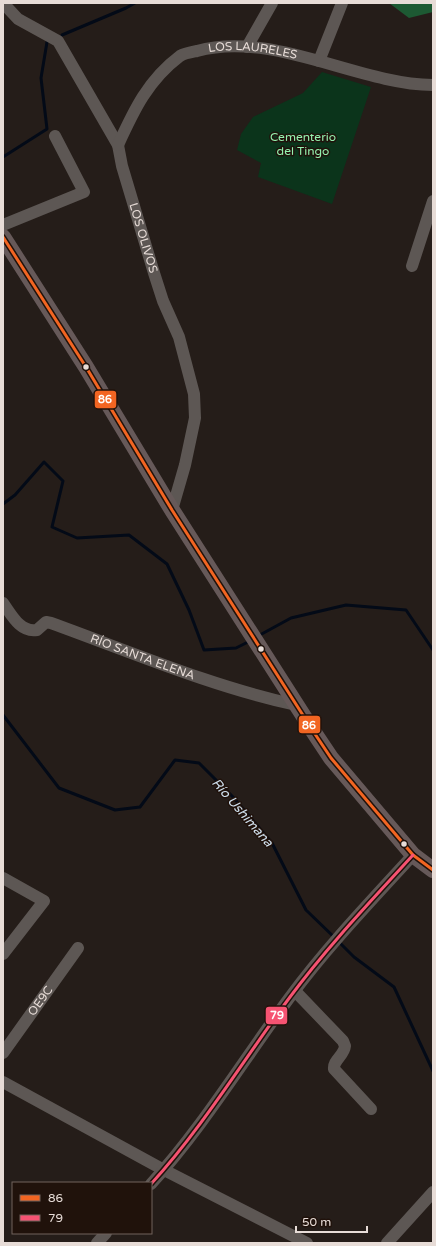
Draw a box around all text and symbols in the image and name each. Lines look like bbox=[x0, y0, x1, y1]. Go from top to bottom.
street label: LOS LAURELES bbox=[207, 39, 299, 62]
park label: Cementerio del Tingo bbox=[270, 130, 336, 158]
street label: LOS OLIVOS bbox=[126, 201, 161, 275]
unlabelled marker bbox=[81, 362, 91, 372]
line badge: 86 bbox=[94, 390, 117, 409]
text: 86 bbox=[98, 393, 112, 406]
street label: RÍO SANTA ELENA bbox=[88, 631, 197, 682]
unlabelled marker bbox=[256, 644, 266, 654]
line badge: 86 bbox=[298, 715, 321, 734]
text: 86 bbox=[302, 719, 316, 732]
water label: Río Ushimana bbox=[208, 775, 277, 851]
unlabelled marker bbox=[399, 839, 409, 849]
street label: OE9C bbox=[25, 983, 56, 1019]
line badge: 79 bbox=[265, 1006, 288, 1025]
text: 79 bbox=[270, 1009, 284, 1022]
legend bbox=[12, 1182, 152, 1234]
text: 86 bbox=[48, 1191, 63, 1205]
scale bar bbox=[296, 1208, 367, 1234]
text: 79 bbox=[48, 1211, 63, 1225]
text: 50 m bbox=[302, 1215, 331, 1229]

